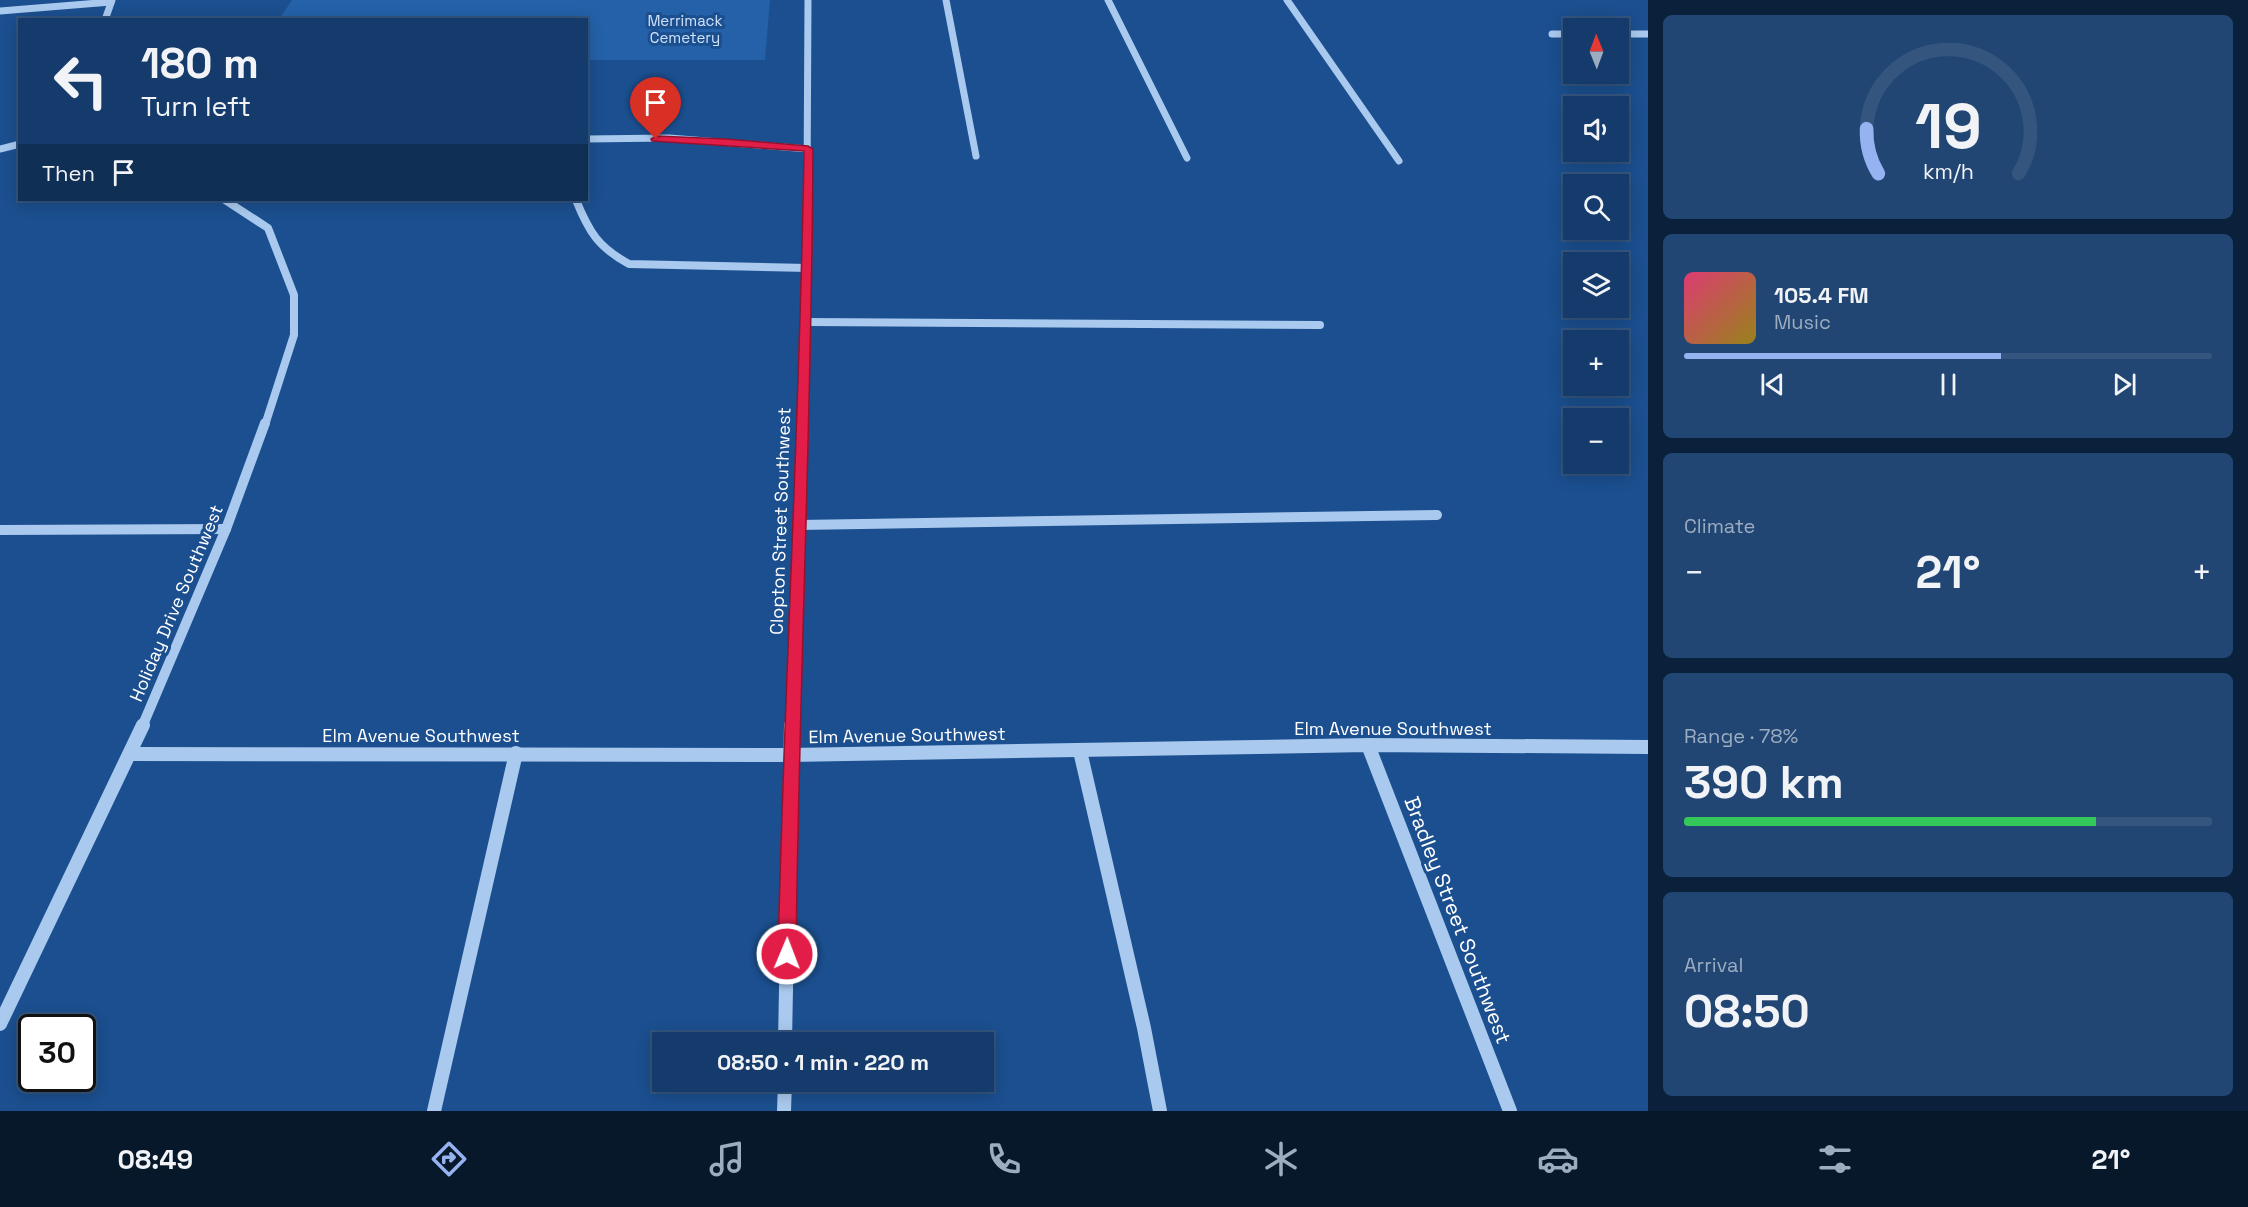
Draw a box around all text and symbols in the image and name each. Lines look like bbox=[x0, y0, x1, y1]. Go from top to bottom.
park label: Merrimack Cemetery bbox=[647, 11, 723, 47]
north arrow bbox=[1563, 18, 1629, 84]
map controls bbox=[1563, 18, 1629, 474]
text: 180 m bbox=[141, 37, 259, 90]
icon: left bbox=[42, 42, 120, 120]
pin bbox=[630, 77, 681, 139]
icon: arrive bbox=[639, 86, 672, 119]
text: 19 bbox=[1915, 87, 1981, 166]
text: Turn left bbox=[141, 89, 251, 124]
button: sound bbox=[1563, 96, 1629, 162]
icon: arrive bbox=[107, 156, 140, 189]
text: km/h bbox=[1922, 158, 1974, 185]
text: Then bbox=[42, 159, 95, 187]
button: search bbox=[1563, 174, 1629, 240]
button: layers bbox=[1563, 252, 1629, 318]
text: 105.4 FM bbox=[1774, 281, 1869, 309]
text: Music bbox=[1774, 309, 1831, 335]
button: + bbox=[1563, 330, 1629, 396]
icon: previous bbox=[1756, 368, 1789, 401]
icon: pause bbox=[1932, 368, 1965, 401]
icon: next bbox=[2108, 368, 2141, 401]
street label: Clopton Street Southwest bbox=[765, 407, 795, 635]
button: − bbox=[1563, 408, 1629, 474]
street label: Holiday Drive Southwest bbox=[124, 501, 228, 705]
text: Climate bbox=[1684, 513, 1755, 539]
text: 21° bbox=[1916, 544, 1980, 601]
text: − bbox=[1684, 552, 1704, 594]
text: + bbox=[2192, 552, 2212, 594]
street label: Elm Avenue Southwest bbox=[1294, 717, 1492, 740]
street label: Elm Avenue Southwest bbox=[808, 722, 1006, 748]
text: Range · 78% bbox=[1684, 723, 1798, 749]
street label: Elm Avenue Southwest bbox=[322, 724, 520, 747]
text: 390 km bbox=[1684, 754, 1844, 811]
street label: Bradley Street Southwest bbox=[1398, 792, 1518, 1048]
position arrow bbox=[755, 922, 819, 986]
text: Arrival bbox=[1684, 952, 1743, 978]
text: 08:50 bbox=[1684, 983, 1810, 1040]
speed limit sign: 30 bbox=[18, 1014, 96, 1092]
text: 08:50 · 1 min · 220 m bbox=[717, 1048, 929, 1076]
icon: directions bbox=[428, 1138, 470, 1180]
icon: music bbox=[706, 1138, 748, 1180]
icon: phone bbox=[983, 1138, 1025, 1180]
icon: climate bbox=[1260, 1138, 1302, 1180]
icon: car bbox=[1537, 1138, 1579, 1180]
icon: filters bbox=[1814, 1138, 1856, 1180]
text: 08:49 bbox=[118, 1142, 193, 1177]
text: 21° bbox=[2092, 1142, 2130, 1177]

